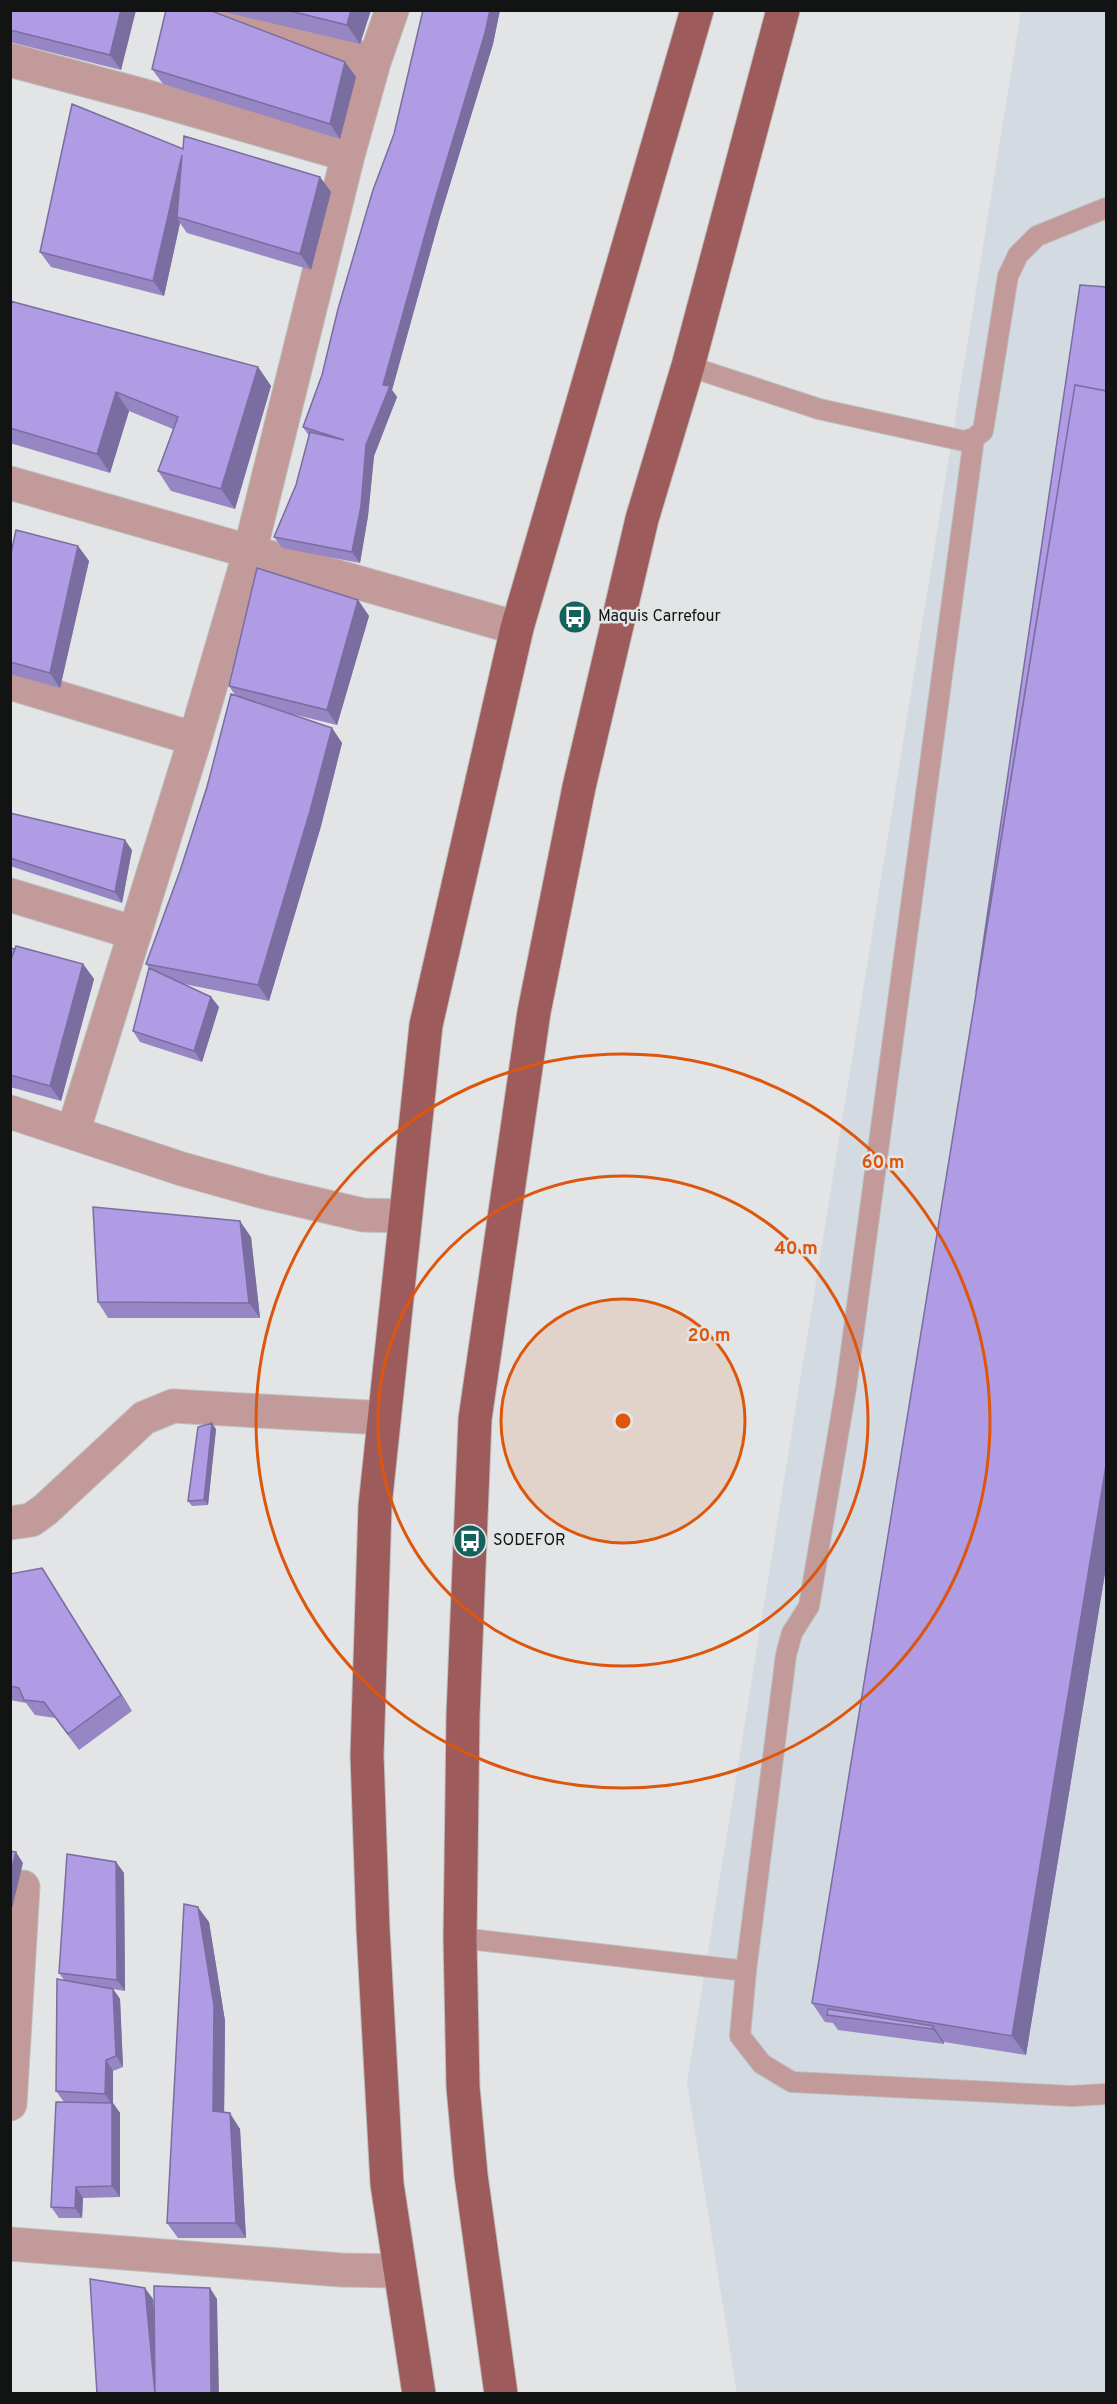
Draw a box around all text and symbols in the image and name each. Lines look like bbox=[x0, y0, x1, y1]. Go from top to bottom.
bus stop icon: Maquis Carrefour bbox=[557, 599, 593, 635]
place label: Maquis Carrefour bbox=[598, 607, 721, 627]
text: 60 m bbox=[861, 1152, 905, 1175]
text: 40 m bbox=[774, 1238, 818, 1261]
text: 20 m bbox=[687, 1325, 731, 1348]
centre of rings bbox=[613, 1411, 633, 1431]
bus stop icon: SODEFOR bbox=[452, 1523, 488, 1559]
place label: SODEFOR bbox=[493, 1531, 566, 1551]

